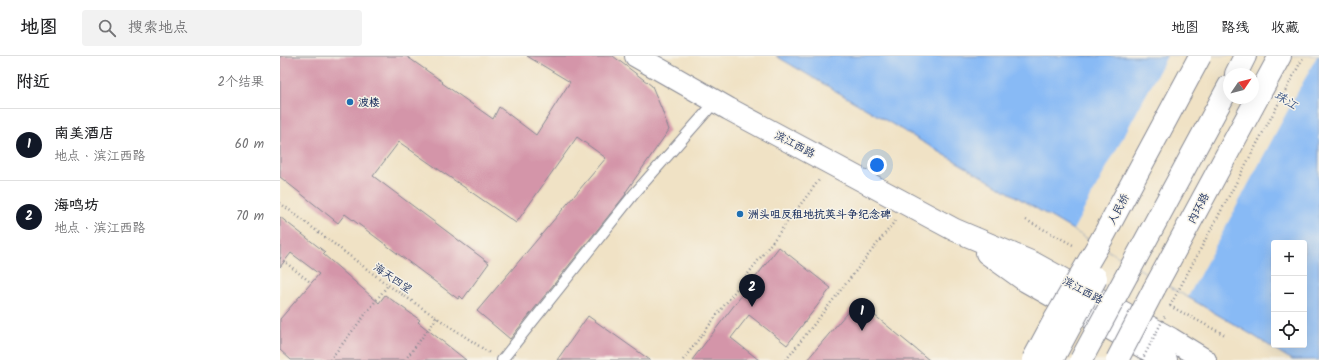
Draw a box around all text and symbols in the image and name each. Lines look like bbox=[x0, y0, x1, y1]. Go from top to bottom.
search box bbox=[82, 10, 362, 46]
text: 地图 bbox=[20, 13, 58, 43]
text: 搜索地点 bbox=[128, 16, 188, 40]
icon: search bbox=[96, 17, 118, 39]
text: 地图 bbox=[1171, 17, 1199, 39]
text: 路线 bbox=[1221, 17, 1249, 39]
text: 收藏 bbox=[1271, 17, 1299, 39]
north arrow bbox=[1223, 68, 1259, 104]
text: 附近 bbox=[16, 69, 50, 96]
text: 2个结果 bbox=[217, 72, 264, 93]
water label: 珠江 bbox=[1271, 86, 1302, 115]
place label: 波楼 bbox=[358, 94, 380, 112]
marker: 波楼 bbox=[345, 97, 355, 107]
text: 南美酒店 bbox=[54, 122, 114, 146]
street label: 滨江西路 bbox=[771, 127, 818, 163]
text: 1 bbox=[27, 134, 31, 155]
text: 60 m bbox=[235, 134, 264, 155]
text: 地点 · 滨江西路 bbox=[54, 146, 146, 167]
your location bbox=[867, 155, 887, 175]
street label: 内环路 bbox=[1183, 190, 1215, 227]
street label: 人民桥 bbox=[1103, 191, 1135, 228]
text: 海鸣坊 bbox=[54, 194, 99, 218]
text: 2 bbox=[25, 206, 33, 227]
text: 70 m bbox=[236, 206, 264, 227]
place label: 洲头咀反租地抗英斗争纪念碑 bbox=[748, 206, 891, 224]
marker: 洲头咀反租地抗英斗争纪念碑 bbox=[735, 209, 745, 219]
text: 地点 · 滨江西路 bbox=[54, 218, 146, 239]
map controls bbox=[1271, 240, 1307, 348]
button: + bbox=[1271, 240, 1307, 276]
street label: 海天四望 bbox=[369, 259, 416, 299]
street label: 滨江西路 bbox=[1059, 272, 1106, 309]
pin: 2 bbox=[739, 274, 765, 307]
button: − bbox=[1271, 276, 1307, 312]
pin: 1 bbox=[849, 298, 875, 331]
button: locate bbox=[1271, 312, 1307, 348]

